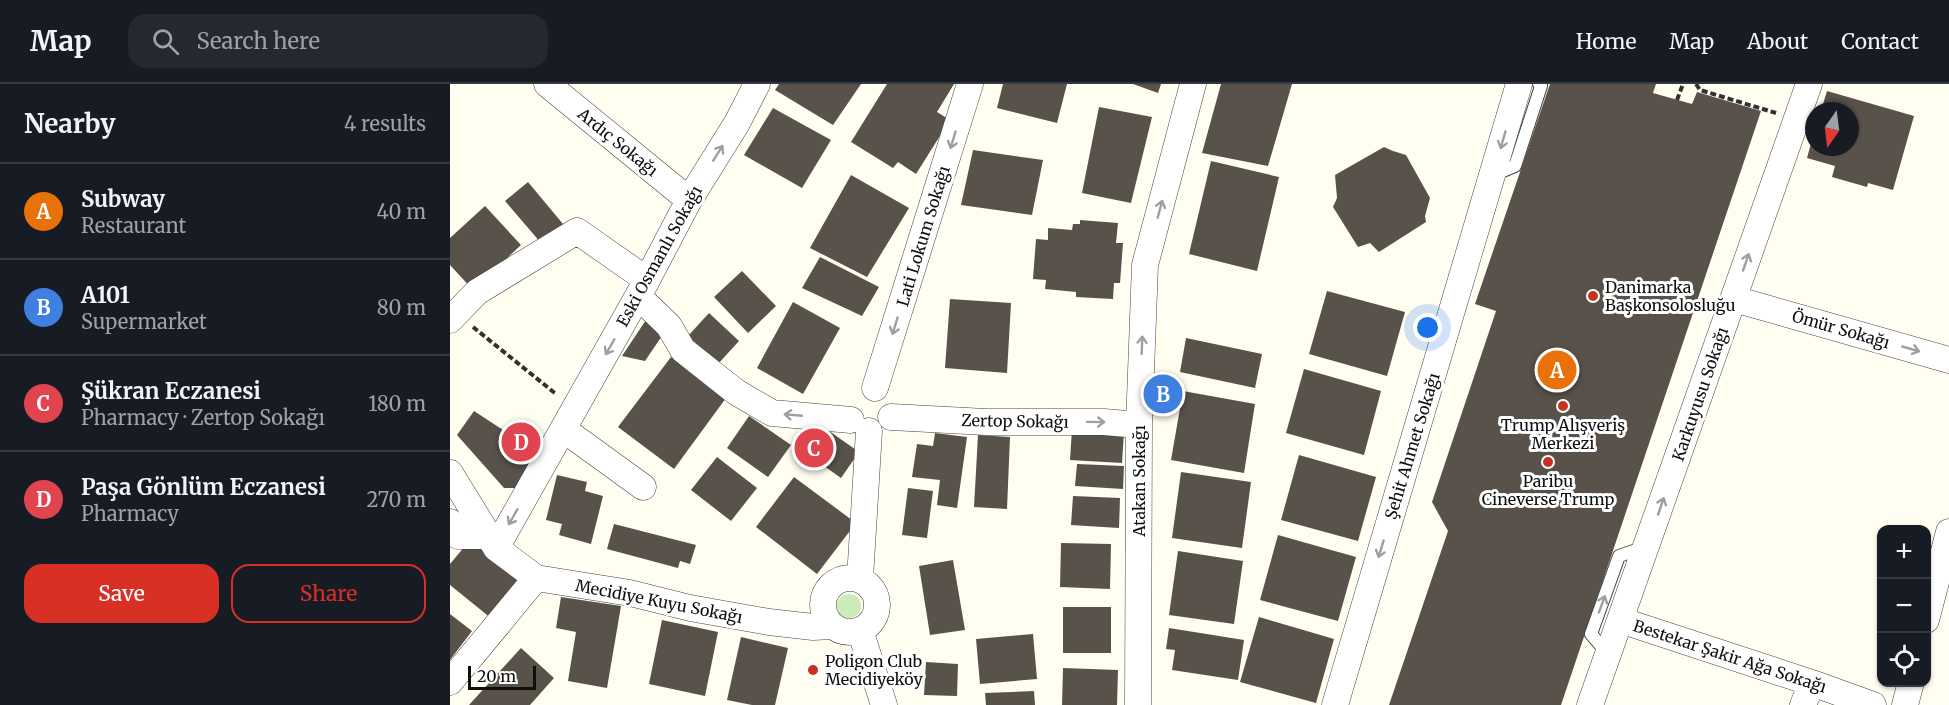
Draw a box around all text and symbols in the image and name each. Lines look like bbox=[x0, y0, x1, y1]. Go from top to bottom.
search box bbox=[128, 14, 548, 68]
text: Map bbox=[30, 23, 92, 59]
icon: search bbox=[149, 25, 182, 58]
text: Search here bbox=[197, 27, 320, 55]
text: Home bbox=[1576, 28, 1636, 55]
text: Map bbox=[1669, 28, 1714, 55]
text: About bbox=[1747, 28, 1808, 55]
text: Contact bbox=[1841, 28, 1919, 55]
north arrow bbox=[1805, 102, 1859, 156]
street label: Ardıç Sokağı bbox=[573, 103, 662, 180]
text: Nearby bbox=[24, 107, 116, 140]
text: 4 results bbox=[344, 111, 426, 136]
one-way arrow bbox=[946, 130, 957, 149]
one-way arrow bbox=[1497, 130, 1508, 149]
one-way arrow bbox=[711, 145, 724, 162]
street label: Lati Lokum Sokağı bbox=[892, 163, 954, 309]
street label: Eski Osmanlı Sokağı bbox=[612, 182, 706, 330]
text: Subway bbox=[81, 185, 165, 213]
text: A bbox=[36, 199, 51, 224]
text: 40 m bbox=[376, 199, 426, 224]
one-way arrow bbox=[1155, 200, 1167, 219]
text: Restaurant bbox=[81, 213, 186, 238]
one-way arrow bbox=[1742, 253, 1753, 272]
place label: Danimarka Başkonsolosluğu bbox=[1605, 277, 1736, 315]
text: A101 bbox=[81, 281, 130, 309]
marker: Danimarka Başkonsolosluğu bbox=[1586, 289, 1600, 303]
text: B bbox=[37, 295, 50, 320]
text: 80 m bbox=[377, 295, 426, 320]
street label: Ömür Sokağı bbox=[1790, 306, 1892, 352]
text: Supermarket bbox=[81, 309, 207, 334]
your location bbox=[1413, 313, 1442, 342]
one-way arrow bbox=[888, 316, 899, 335]
street label: Karkuyusu Sokağı bbox=[1668, 324, 1732, 464]
one-way arrow bbox=[1136, 336, 1148, 356]
one-way arrow bbox=[603, 338, 615, 355]
one-way arrow bbox=[1901, 344, 1920, 355]
pin: A bbox=[1538, 348, 1576, 392]
street label: Şehit Ahmet Sokağı bbox=[1380, 370, 1444, 522]
pin: B bbox=[1144, 372, 1182, 416]
text: Şükran Eczanesi bbox=[81, 377, 261, 405]
text: C bbox=[37, 391, 50, 416]
text: 180 m bbox=[368, 391, 426, 416]
marker: Trump Alışveriş Merkezi bbox=[1556, 399, 1570, 413]
text: Pharmacy · Zertop Sokağı bbox=[81, 405, 325, 430]
one-way arrow bbox=[783, 409, 803, 420]
street label: Zertop Sokağı bbox=[961, 410, 1069, 432]
place label: Trump Alışveriş Merkezi bbox=[1501, 415, 1625, 453]
one-way arrow bbox=[1086, 416, 1106, 428]
pin: D bbox=[502, 420, 540, 464]
street label: Atakan Sokağı bbox=[1129, 425, 1149, 538]
pin: C bbox=[794, 426, 834, 470]
marker: Paribu Cineverse Trump bbox=[1541, 455, 1555, 469]
place label: Paribu Cineverse Trump bbox=[1482, 471, 1614, 509]
text: Paşa Gönlüm Eczanesi bbox=[81, 473, 326, 501]
text: D bbox=[36, 487, 51, 512]
text: 270 m bbox=[366, 487, 426, 512]
one-way arrow bbox=[1656, 497, 1667, 516]
text: Pharmacy bbox=[81, 501, 179, 526]
one-way arrow bbox=[507, 508, 519, 525]
map controls bbox=[1877, 525, 1931, 687]
button: + bbox=[1877, 525, 1931, 579]
one-way arrow bbox=[1375, 539, 1386, 558]
button: Save bbox=[24, 564, 219, 623]
button: Share bbox=[231, 564, 426, 623]
street label: Mecidiye Kuyu Sokağı bbox=[574, 575, 744, 627]
button: − bbox=[1877, 579, 1931, 633]
one-way arrow bbox=[1597, 595, 1608, 613]
street label: Bestekar Şakir Ağa Sokağı bbox=[1631, 615, 1829, 697]
button: locate bbox=[1877, 633, 1931, 687]
place label: Poligon Club Mecidiyeköy bbox=[825, 651, 923, 689]
scale bar bbox=[468, 663, 536, 690]
marker: Poligon Club Mecidiyeköy bbox=[806, 663, 820, 677]
text: 20 m bbox=[477, 666, 516, 686]

